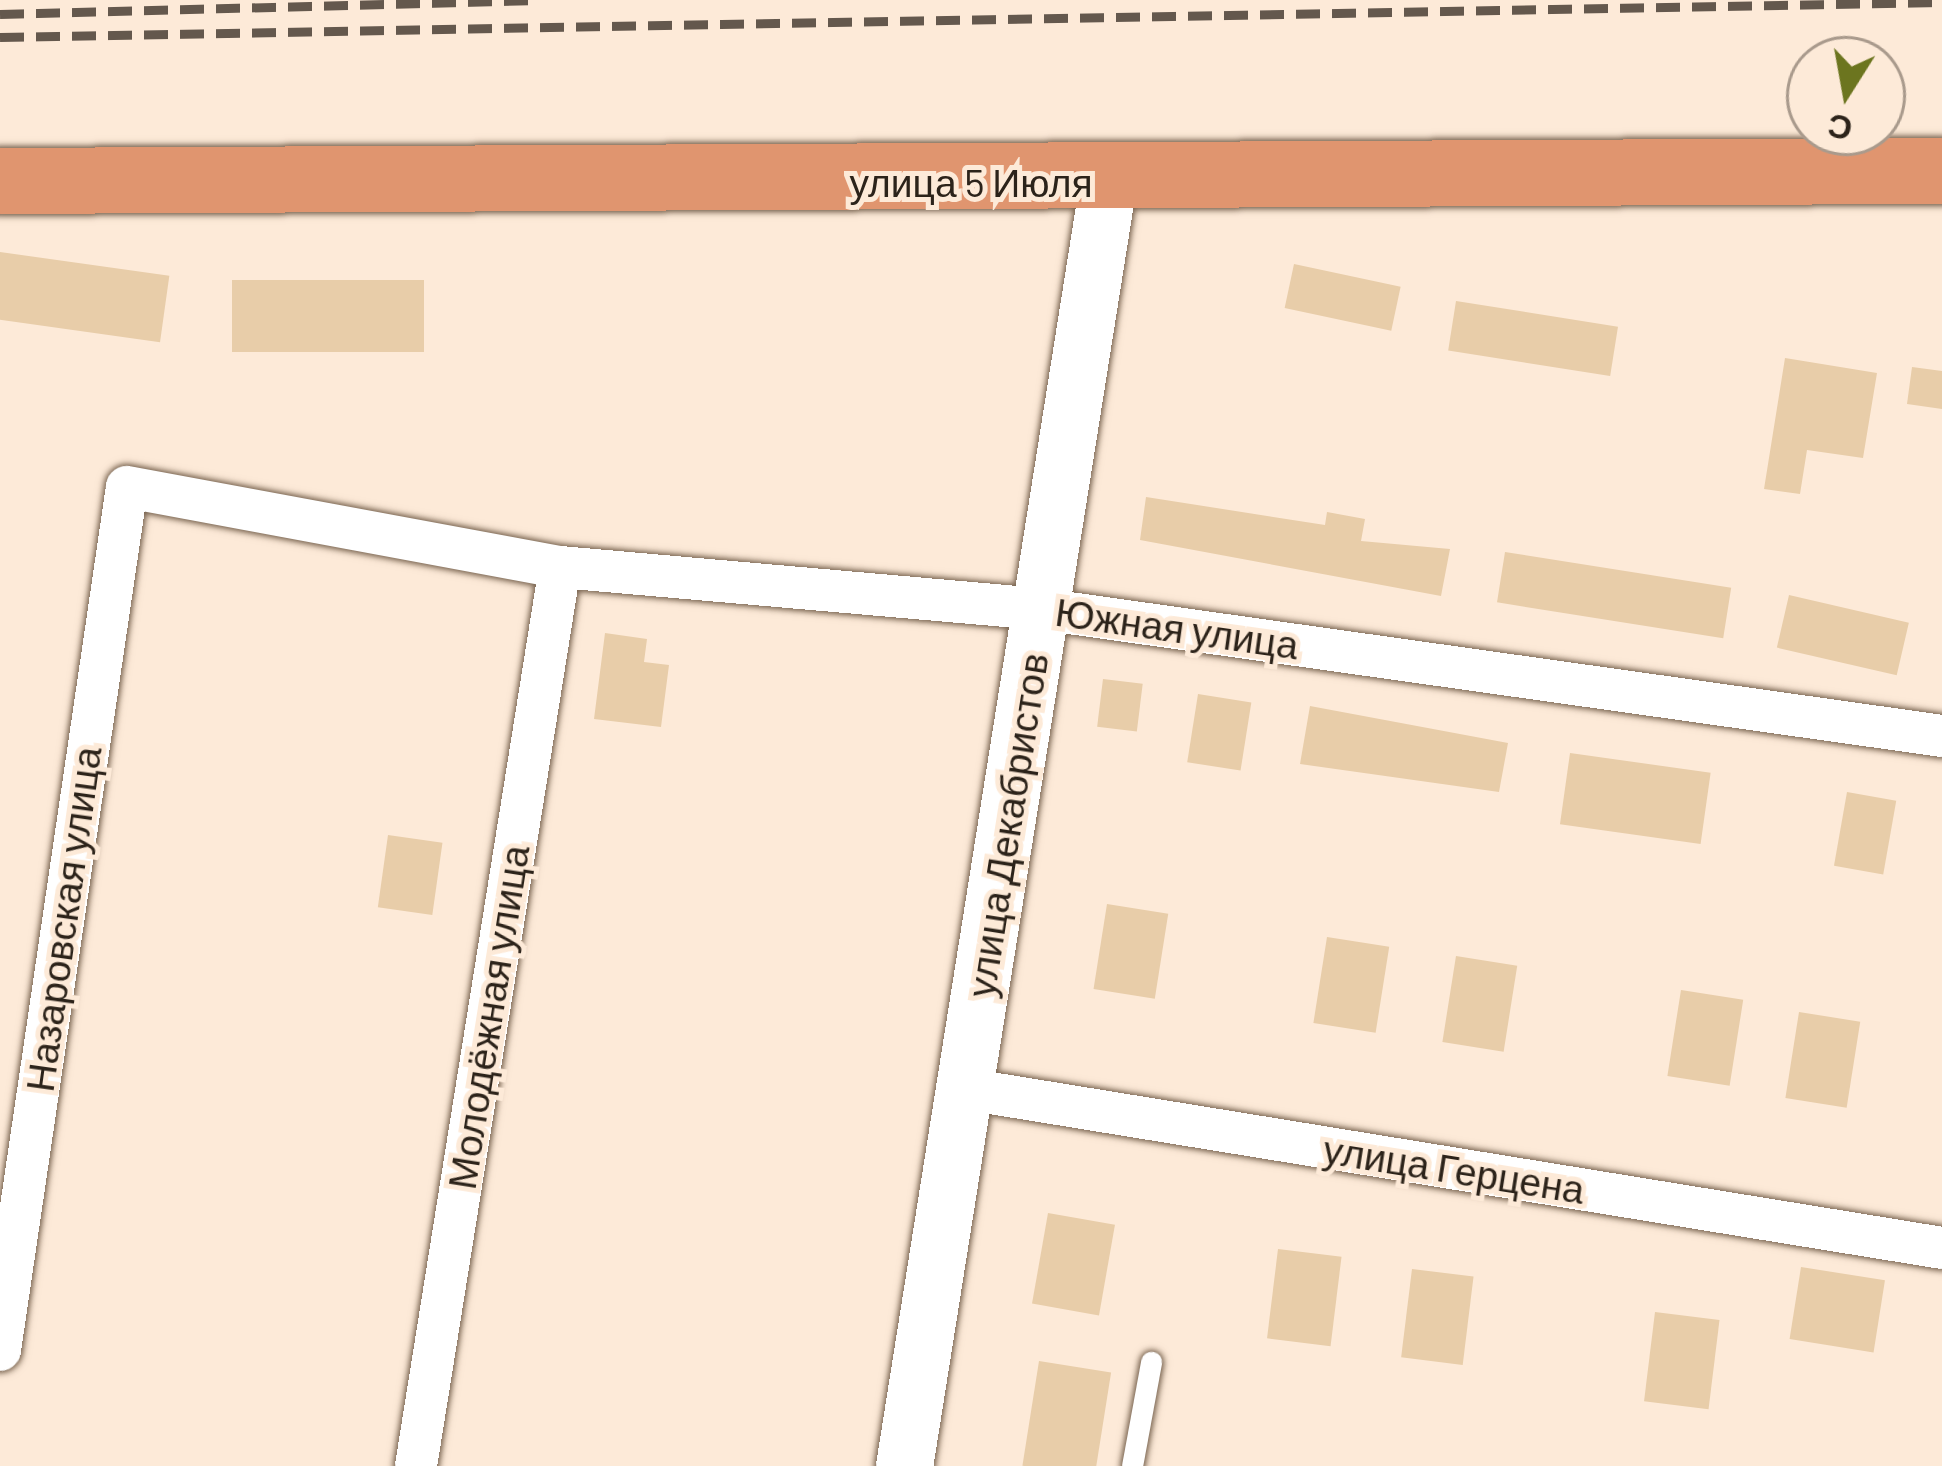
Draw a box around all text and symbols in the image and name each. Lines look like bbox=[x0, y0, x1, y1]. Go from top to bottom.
north arrow bbox=[1786, 36, 1906, 156]
text: С bbox=[1824, 106, 1855, 150]
street label: улица 5 Июля bbox=[849, 159, 1093, 205]
street label: Южная улица bbox=[1053, 588, 1301, 668]
street label: улица Декабристов bbox=[957, 650, 1057, 1000]
street label: Назаровская улица bbox=[16, 743, 110, 1095]
street label: Молодёжная улица bbox=[438, 842, 538, 1192]
street label: улица Герцена bbox=[1320, 1125, 1588, 1213]

